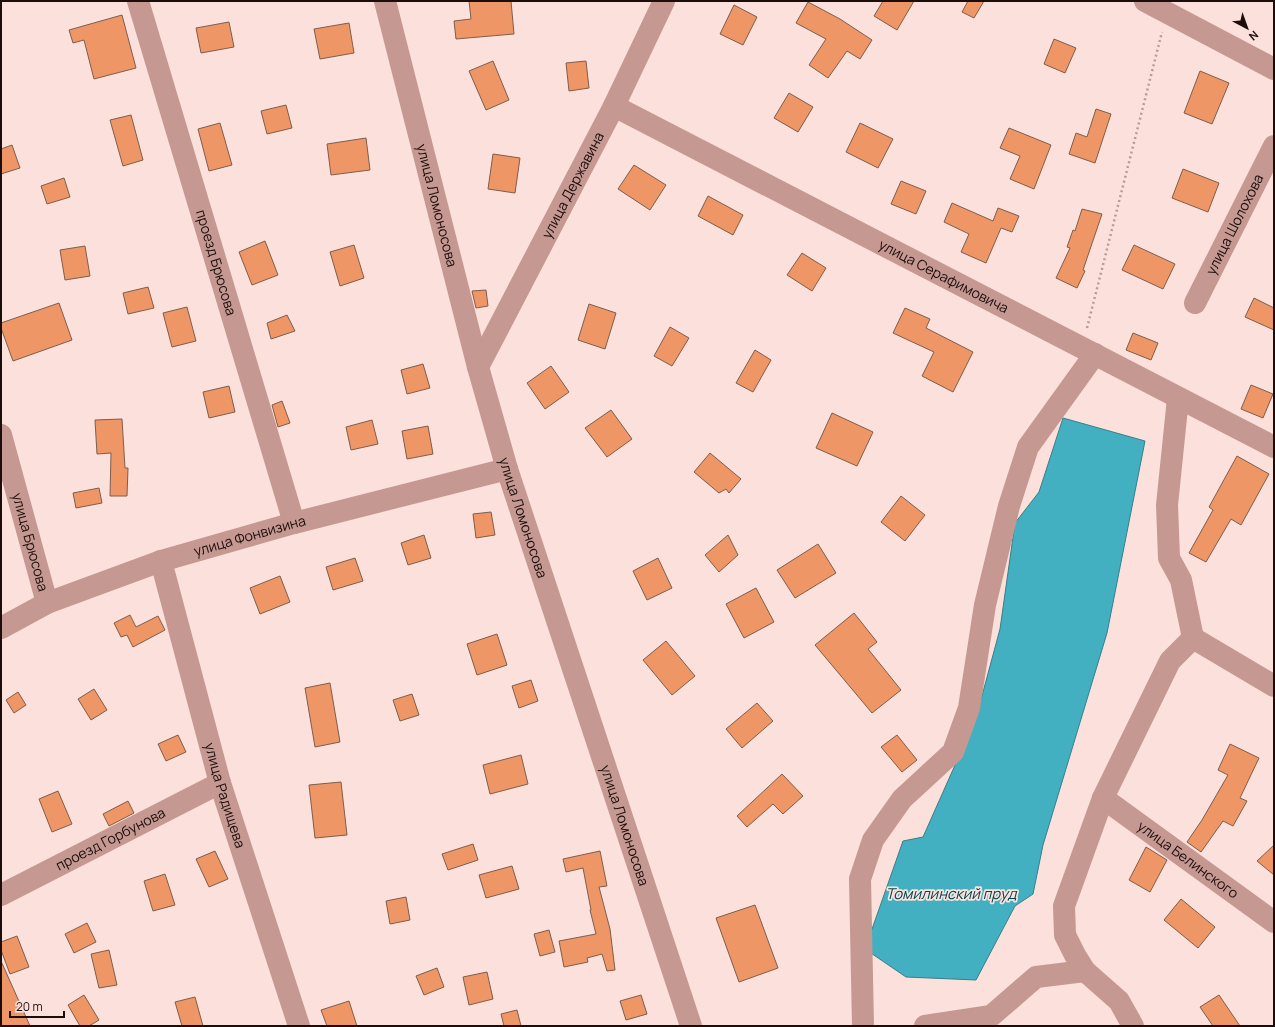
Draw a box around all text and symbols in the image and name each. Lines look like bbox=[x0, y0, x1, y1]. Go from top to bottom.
north arrow bbox=[1227, 8, 1267, 48]
text: N bbox=[1246, 28, 1262, 44]
street label: улица Державина bbox=[537, 128, 608, 242]
street label: улица Ломоносова bbox=[413, 142, 462, 269]
street label: улица Шолохова bbox=[1201, 171, 1267, 278]
street label: проезд Брюсова bbox=[192, 207, 241, 318]
street label: улица Серафимовича bbox=[876, 234, 1012, 317]
street label: улица Ломоносова bbox=[495, 455, 552, 580]
street label: улица Брюсова bbox=[8, 491, 53, 593]
street label: улица Фонвизина bbox=[191, 510, 307, 560]
street label: улица Радищева bbox=[201, 740, 251, 850]
street label: улица Ломоносова bbox=[596, 762, 654, 888]
street label: проезд Горбунова bbox=[52, 803, 168, 875]
street label: улица Белинского bbox=[1134, 816, 1243, 902]
water label: Томилинский пруд bbox=[885, 883, 1018, 904]
scale bar bbox=[10, 993, 64, 1019]
text: 20 m bbox=[16, 998, 43, 1015]

